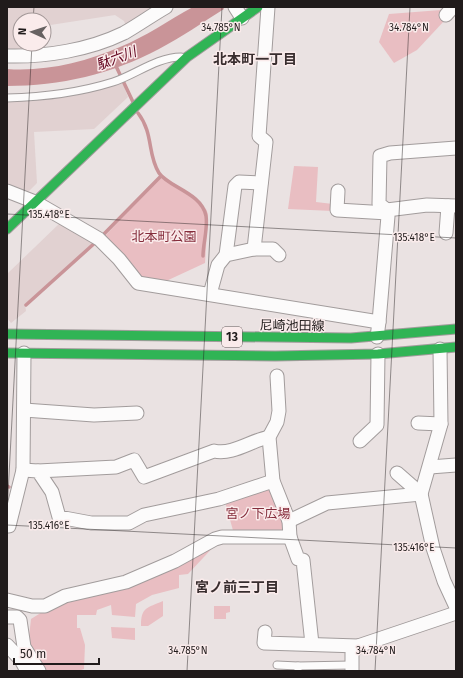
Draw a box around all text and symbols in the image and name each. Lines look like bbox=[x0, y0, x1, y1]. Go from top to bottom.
north arrow bbox=[12, 12, 52, 52]
text: 34.785°N bbox=[201, 22, 241, 34]
text: 34.784°N bbox=[389, 22, 429, 34]
text: N bbox=[16, 28, 29, 35]
water label: 駄六川 bbox=[94, 42, 141, 74]
district label: 北本町一丁目 bbox=[213, 51, 297, 68]
text: 135.418°E bbox=[28, 209, 70, 221]
park label: 北本町公園 bbox=[131, 229, 197, 244]
text: 135.418°E bbox=[393, 232, 435, 244]
street label: 尼崎池田線 bbox=[259, 317, 325, 334]
road number: 13 bbox=[222, 327, 242, 347]
park label: 宮ノ下広場 bbox=[225, 506, 291, 521]
text: 135.416°E bbox=[28, 520, 70, 532]
text: 135.416°E bbox=[393, 542, 435, 554]
district label: 宮ノ前三丁目 bbox=[195, 579, 279, 596]
scale bar bbox=[14, 640, 99, 666]
text: 34.785°N bbox=[168, 645, 208, 657]
text: 34.784°N bbox=[356, 645, 396, 657]
text: 50 m bbox=[20, 647, 46, 661]

